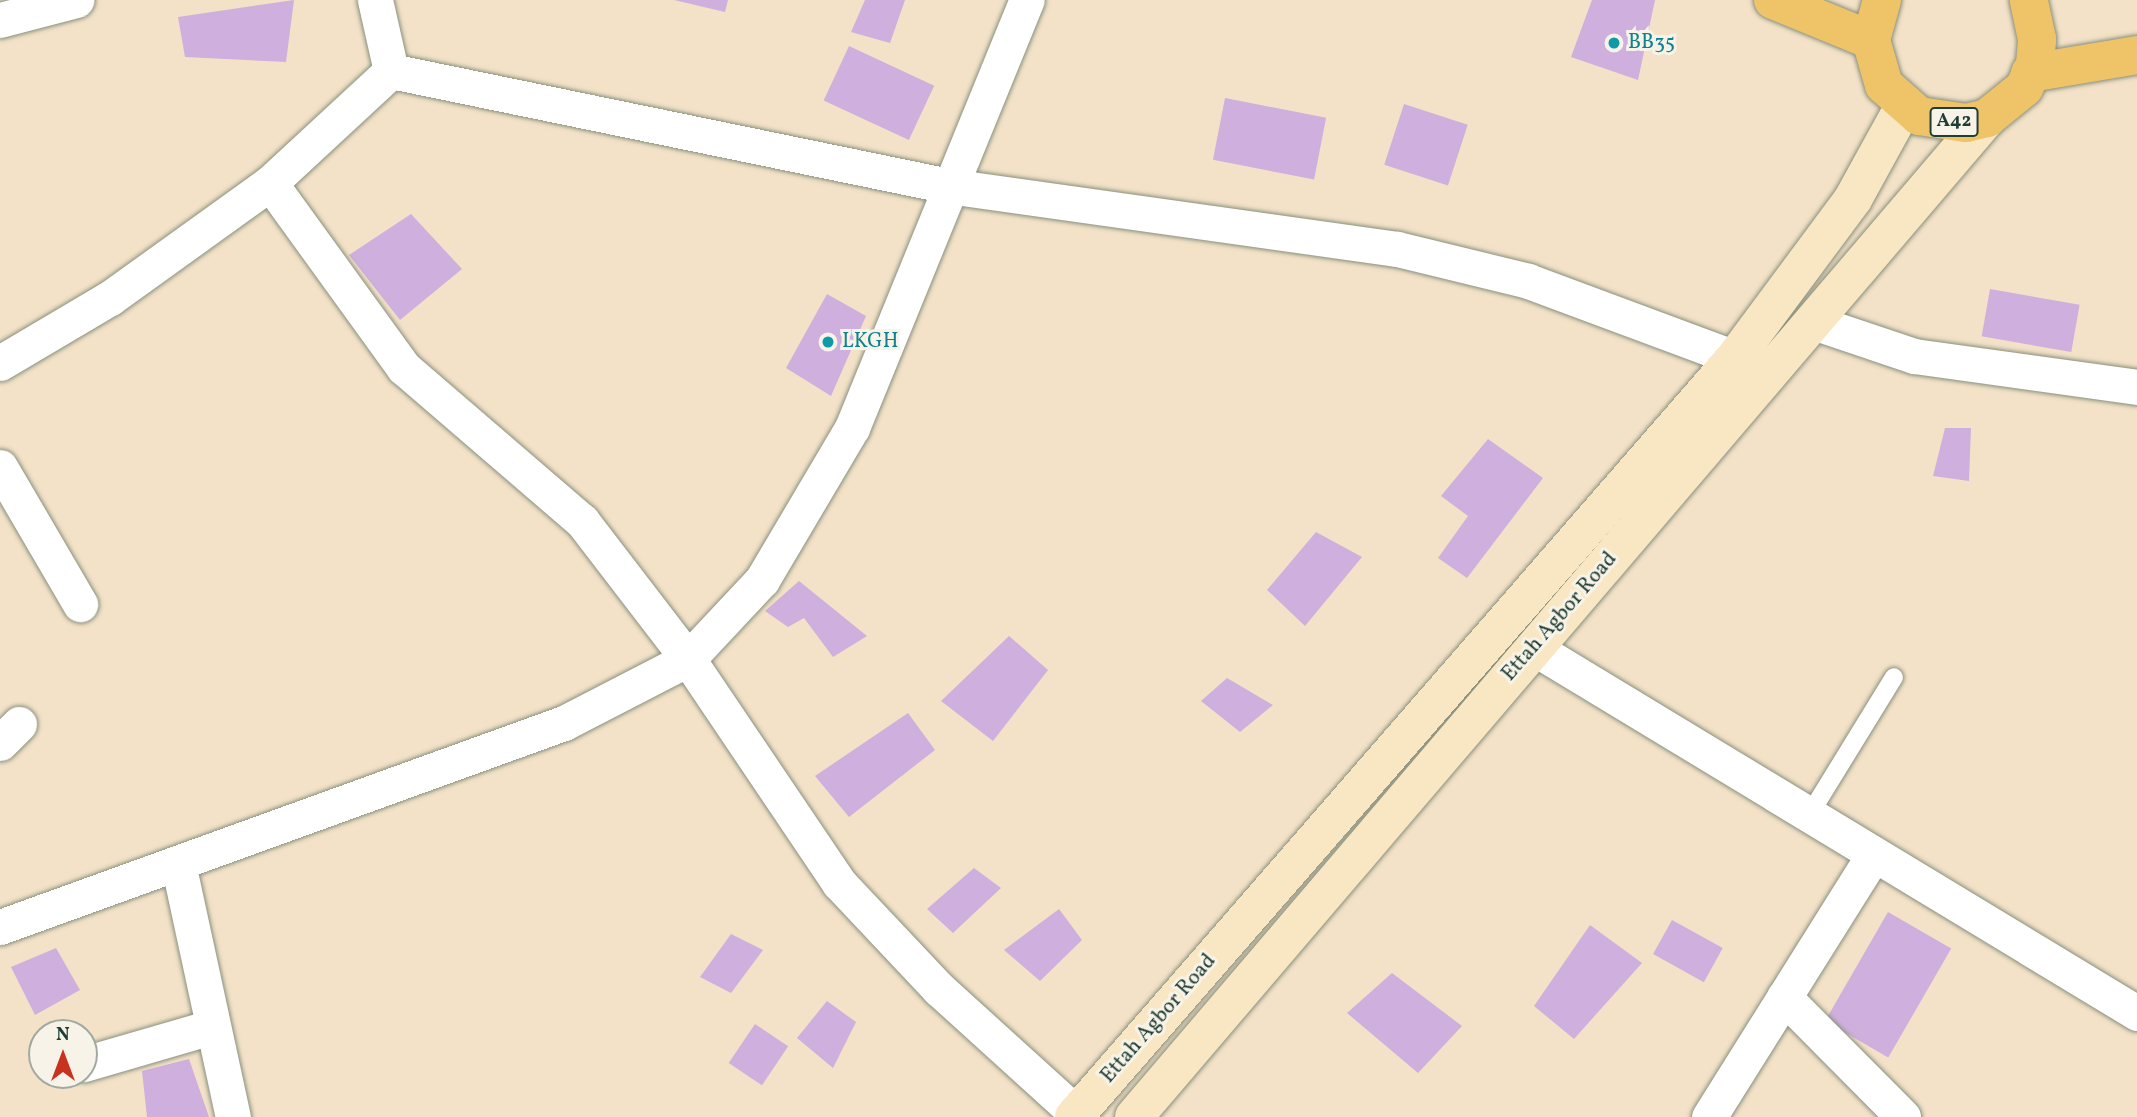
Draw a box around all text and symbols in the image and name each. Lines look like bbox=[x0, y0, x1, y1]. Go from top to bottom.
place label: BB35 bbox=[1628, 30, 1675, 56]
marker: BB35 bbox=[1606, 35, 1622, 51]
road number: A42 bbox=[1930, 106, 1979, 138]
place label: LKGH bbox=[842, 329, 899, 355]
marker: LKGH bbox=[820, 334, 836, 350]
street label: Ettah Agbor Road bbox=[1497, 547, 1623, 687]
street label: Ettah Agbor Road bbox=[1096, 949, 1222, 1089]
north arrow bbox=[28, 1019, 98, 1089]
text: N bbox=[56, 1022, 70, 1048]

